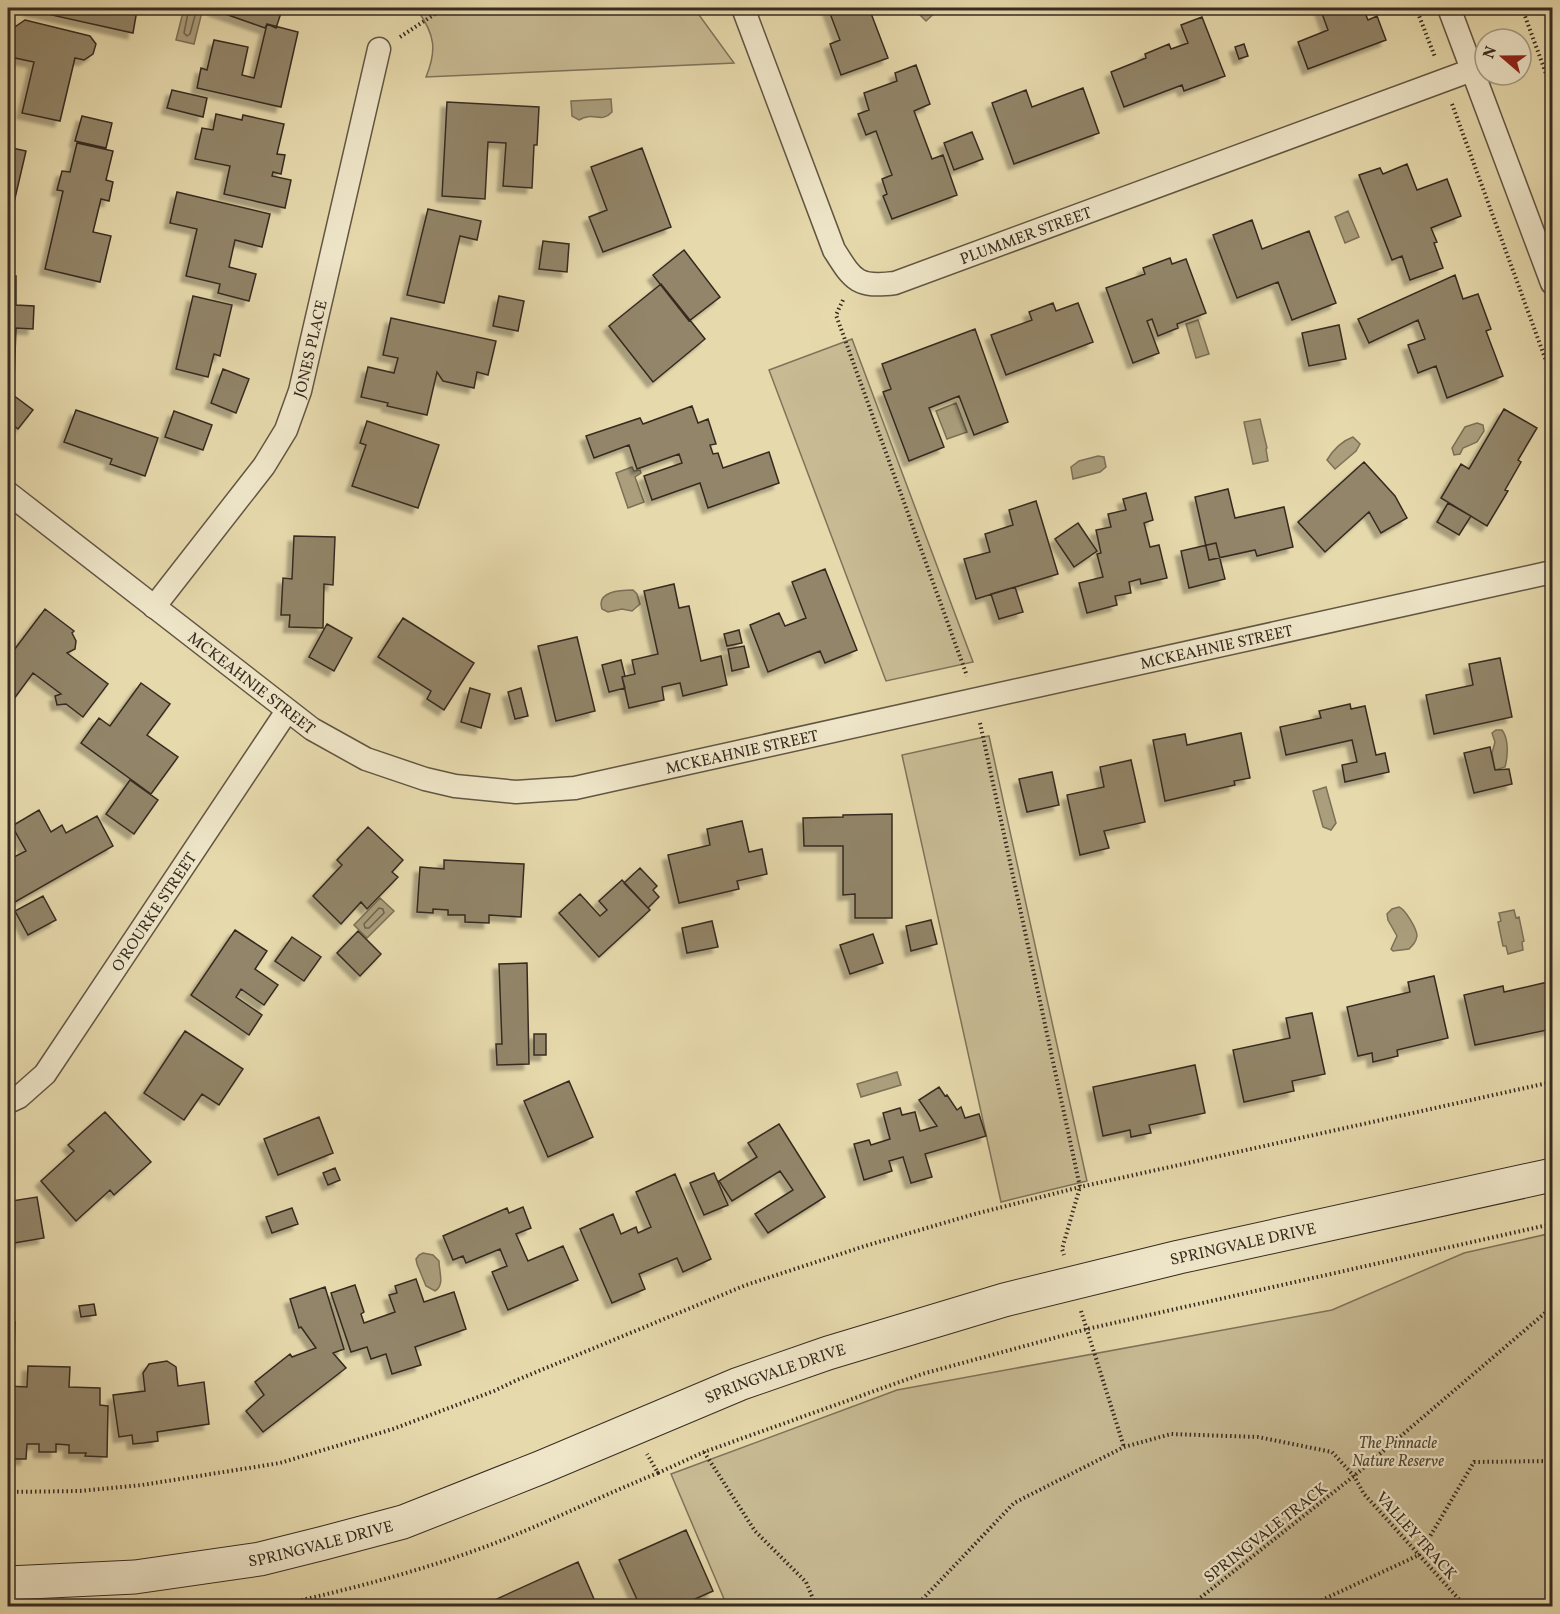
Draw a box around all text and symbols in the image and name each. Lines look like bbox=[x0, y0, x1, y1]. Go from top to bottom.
north arrow bbox=[1473, 27, 1533, 87]
text: N bbox=[1478, 43, 1503, 62]
street label: PLUMMER STREET bbox=[957, 202, 1095, 271]
street label: JONES PLACE bbox=[289, 298, 334, 401]
street label: MCKEAHNIE STREET bbox=[1138, 621, 1295, 676]
street label: MCKEAHNIE STREET bbox=[183, 628, 319, 741]
street label: MCKEAHNIE STREET bbox=[664, 726, 821, 781]
street label: O'ROURKE STREET bbox=[107, 849, 203, 977]
street label: SPRINGVALE DRIVE bbox=[1168, 1218, 1318, 1272]
street label: SPRINGVALE DRIVE bbox=[702, 1339, 849, 1410]
park label: The Pinnacle Nature Reserve bbox=[1352, 1433, 1444, 1473]
street label: SPRINGVALE TRACK bbox=[1200, 1478, 1333, 1589]
street label: VALLEY TRACK bbox=[1370, 1487, 1461, 1585]
street label: SPRINGVALE DRIVE bbox=[247, 1516, 396, 1574]

